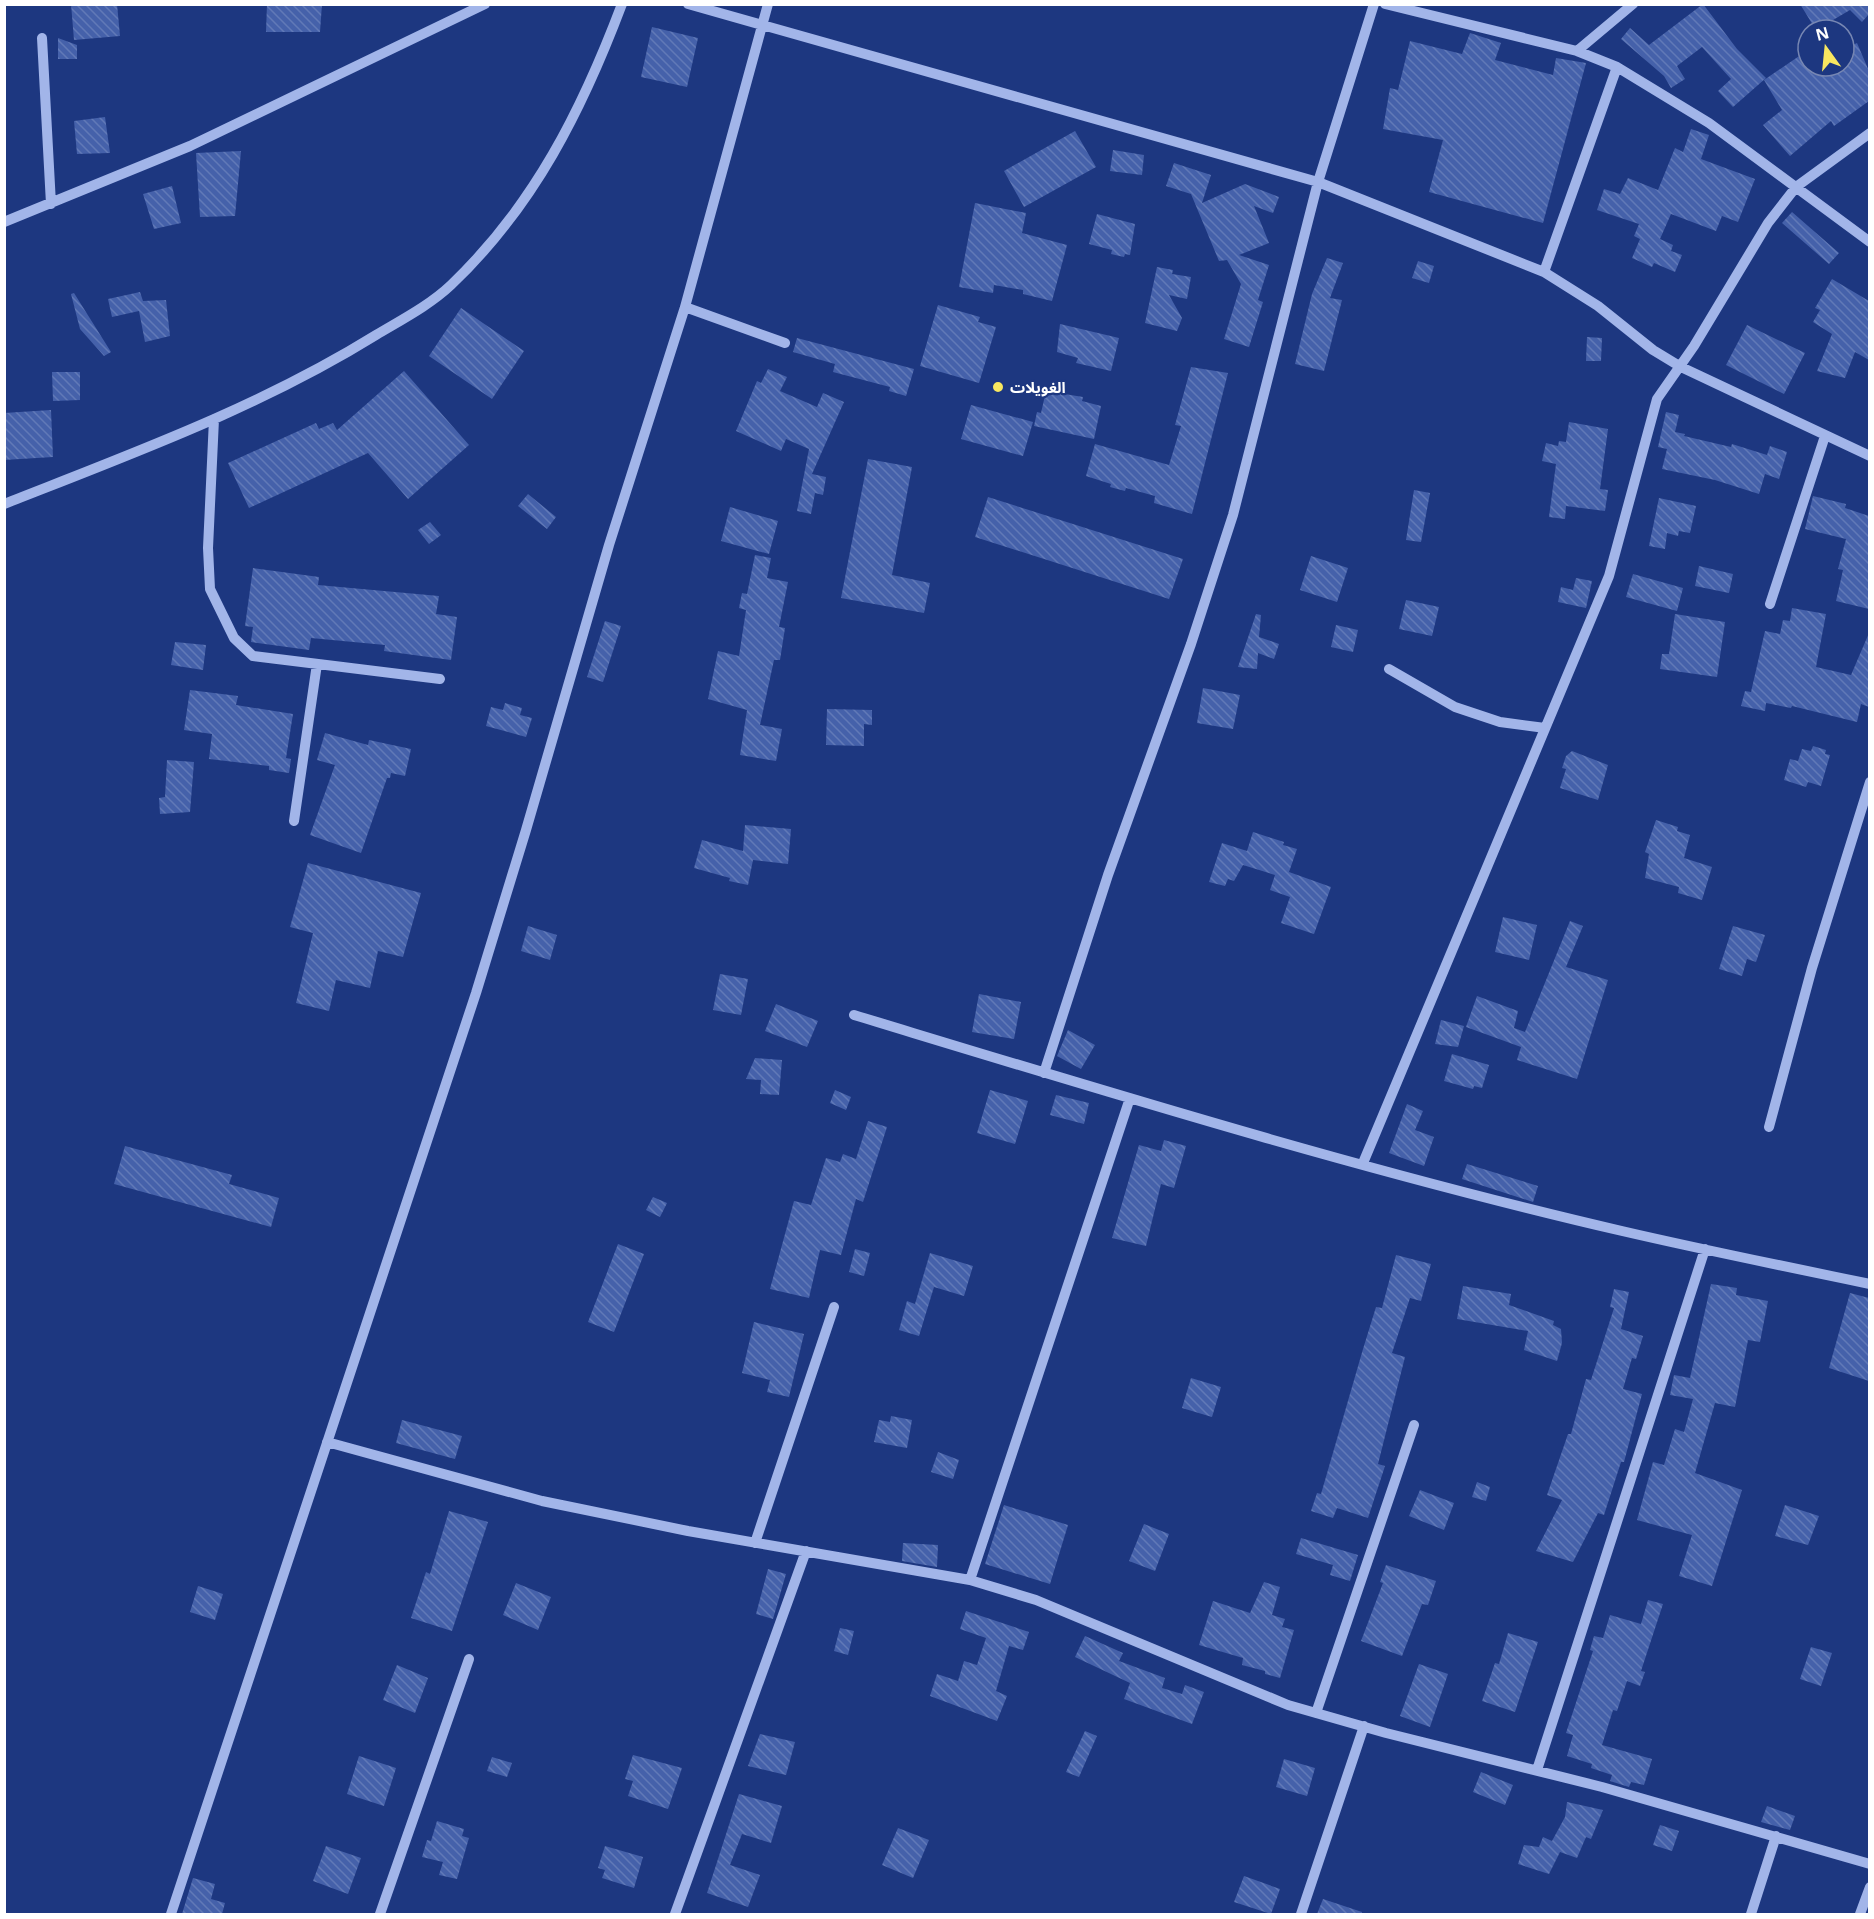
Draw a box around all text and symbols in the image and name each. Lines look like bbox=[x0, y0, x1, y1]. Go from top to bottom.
north arrow bbox=[1796, 18, 1856, 78]
text: N bbox=[1813, 21, 1831, 46]
place label: الغويلات bbox=[1010, 377, 1066, 397]
marker: الغويلات bbox=[991, 380, 1005, 394]

